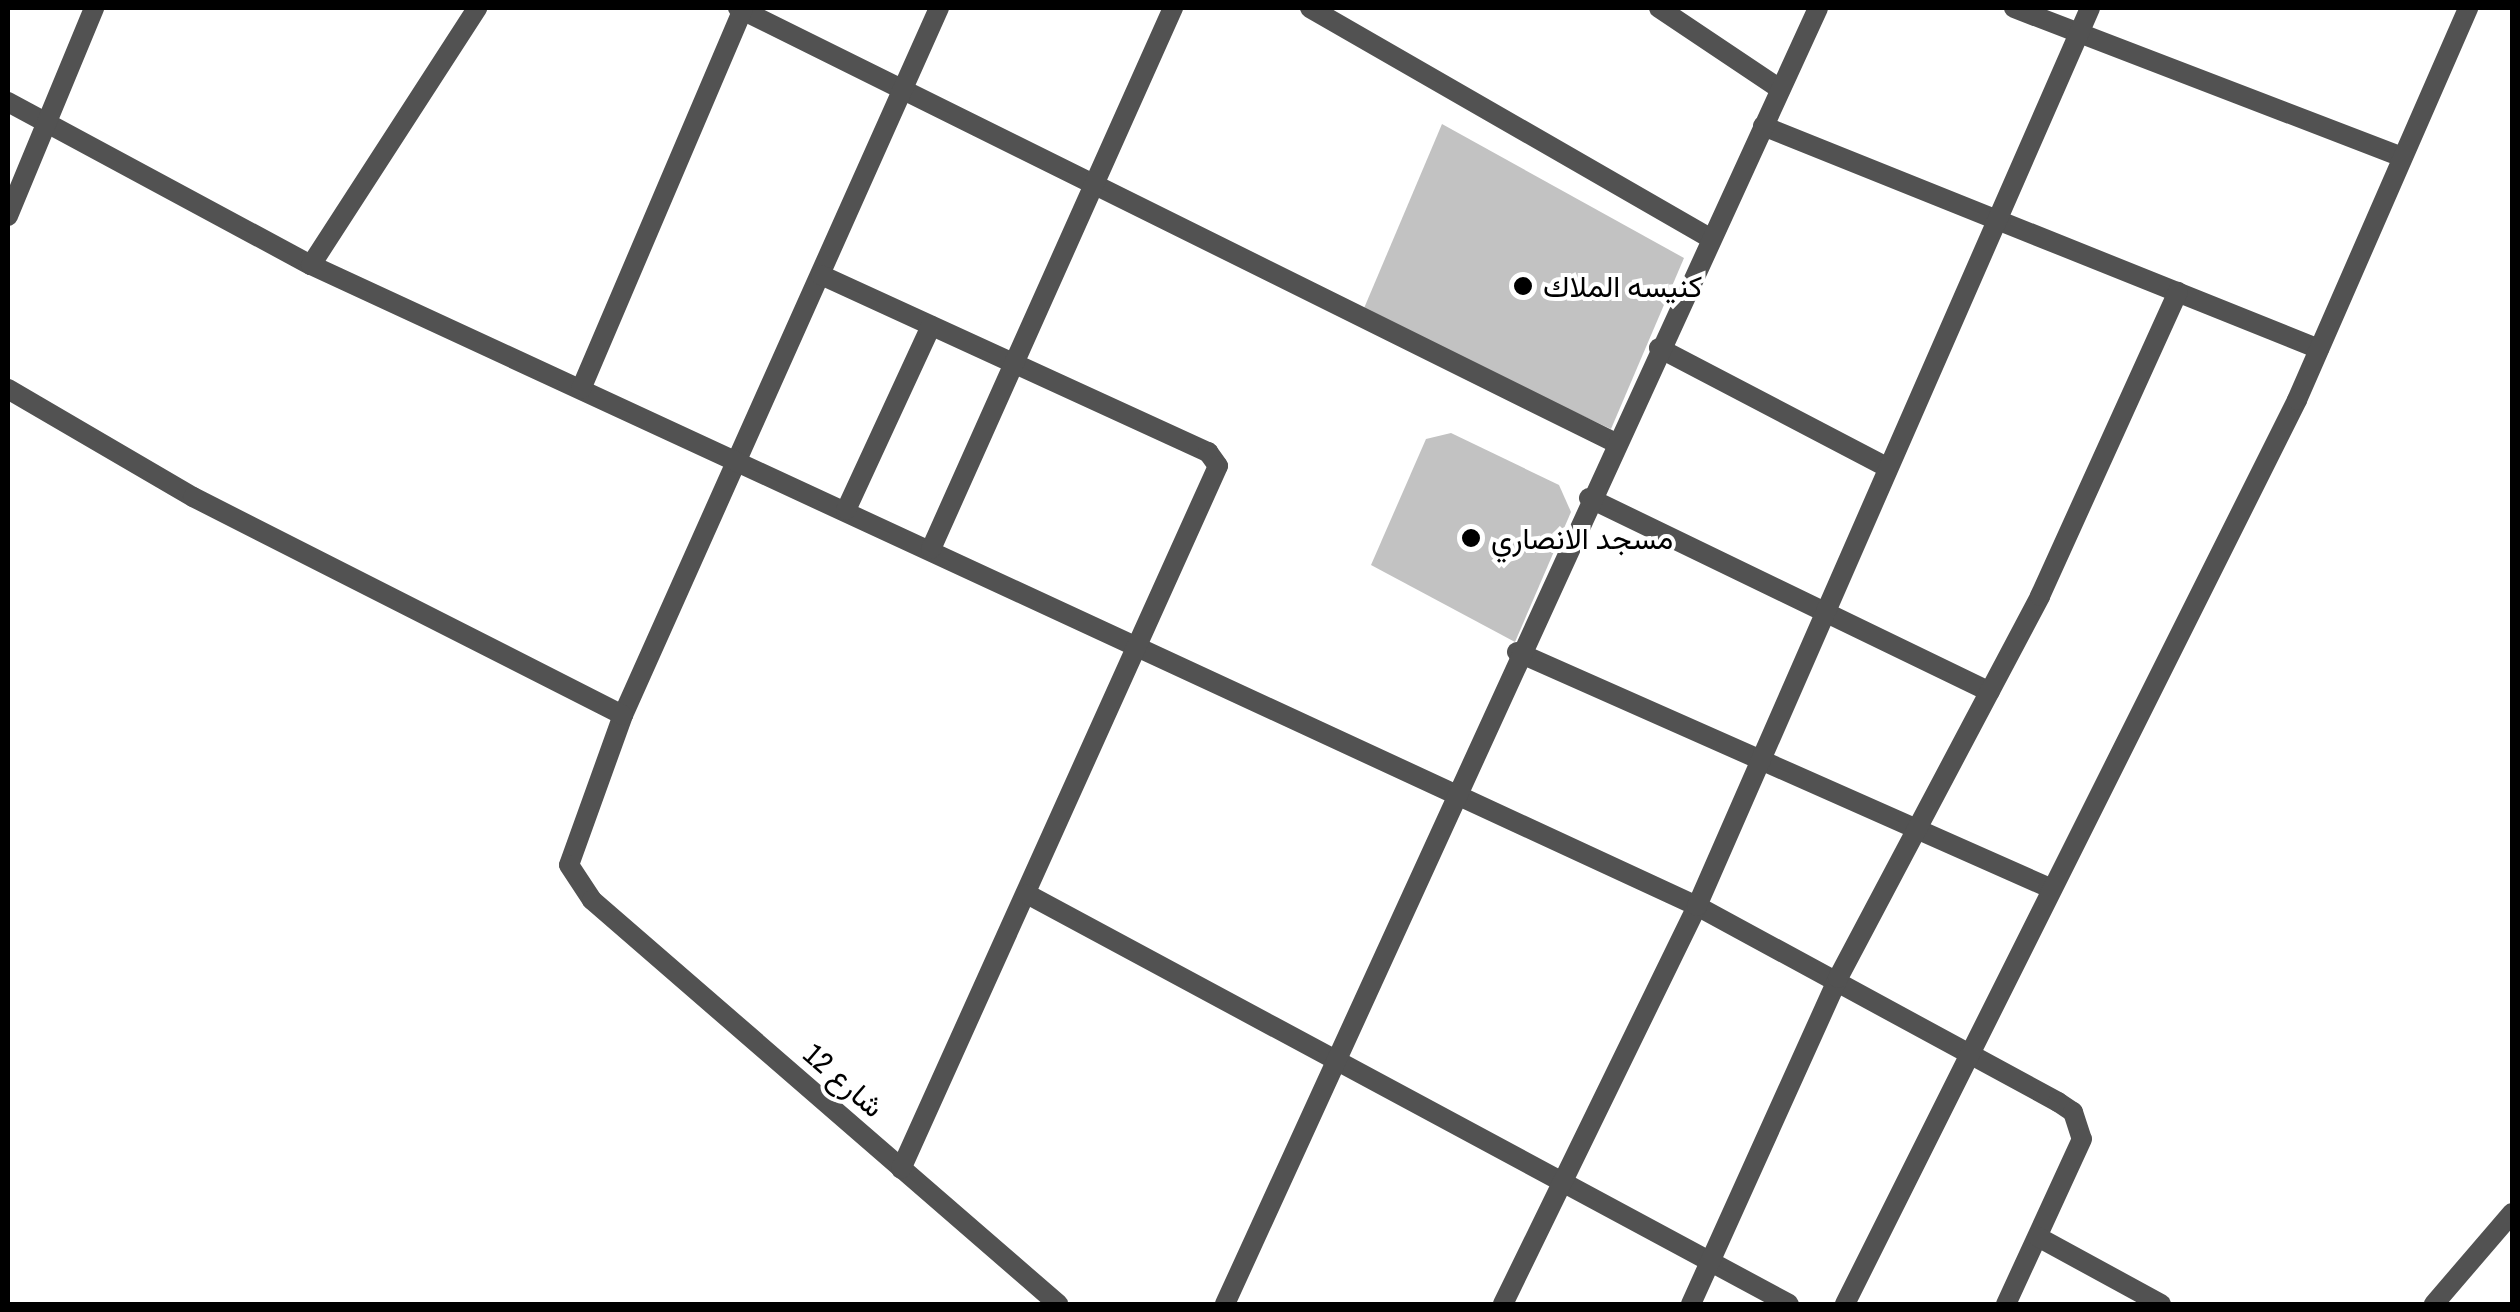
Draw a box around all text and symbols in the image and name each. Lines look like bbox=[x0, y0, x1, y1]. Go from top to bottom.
place label: كنيسه الملاك bbox=[1543, 268, 1702, 304]
marker: كنيسه الملاك bbox=[1512, 275, 1534, 297]
place label: مسجد الانصاري bbox=[1491, 520, 1673, 556]
marker: مسجد الانصاري bbox=[1460, 527, 1482, 549]
street label: شارع 12 bbox=[797, 1035, 891, 1125]

